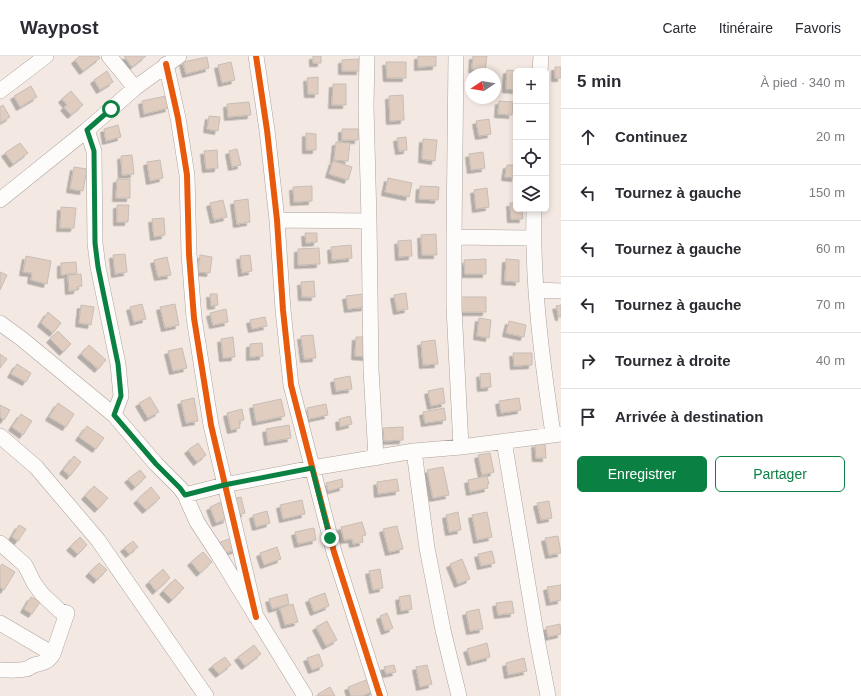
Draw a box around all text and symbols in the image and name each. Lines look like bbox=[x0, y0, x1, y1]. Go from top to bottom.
text: Waypost bbox=[20, 17, 98, 38]
text: Carte bbox=[662, 20, 697, 36]
text: Itinéraire bbox=[719, 20, 773, 36]
text: Favoris bbox=[795, 20, 841, 36]
north arrow bbox=[465, 68, 501, 104]
map controls bbox=[513, 68, 549, 212]
button: + bbox=[513, 68, 549, 104]
text: 5 min bbox=[577, 72, 621, 91]
text: À pied · 340 m bbox=[760, 75, 845, 90]
route start bbox=[102, 100, 120, 118]
button: − bbox=[513, 104, 549, 140]
icon: ahead bbox=[577, 126, 599, 148]
text: Continuez bbox=[615, 128, 688, 145]
text: 20 m bbox=[816, 129, 845, 144]
button: locate bbox=[513, 140, 549, 176]
button: layers bbox=[513, 176, 549, 212]
icon: left bbox=[577, 182, 599, 204]
text: Tournez à gauche bbox=[615, 184, 741, 201]
text: 150 m bbox=[809, 185, 845, 200]
icon: left bbox=[577, 238, 599, 260]
text: Tournez à gauche bbox=[615, 240, 741, 257]
text: 60 m bbox=[816, 241, 845, 256]
icon: left bbox=[577, 294, 599, 316]
text: Tournez à gauche bbox=[615, 296, 741, 313]
text: 70 m bbox=[816, 297, 845, 312]
icon: right bbox=[577, 350, 599, 372]
text: Tournez à droite bbox=[615, 352, 731, 369]
text: 40 m bbox=[816, 353, 845, 368]
icon: arrive bbox=[577, 406, 599, 428]
text: Arrivée à destination bbox=[615, 408, 763, 425]
button: Enregistrer bbox=[577, 456, 707, 492]
button: Partager bbox=[715, 456, 845, 492]
route end bbox=[321, 529, 339, 547]

